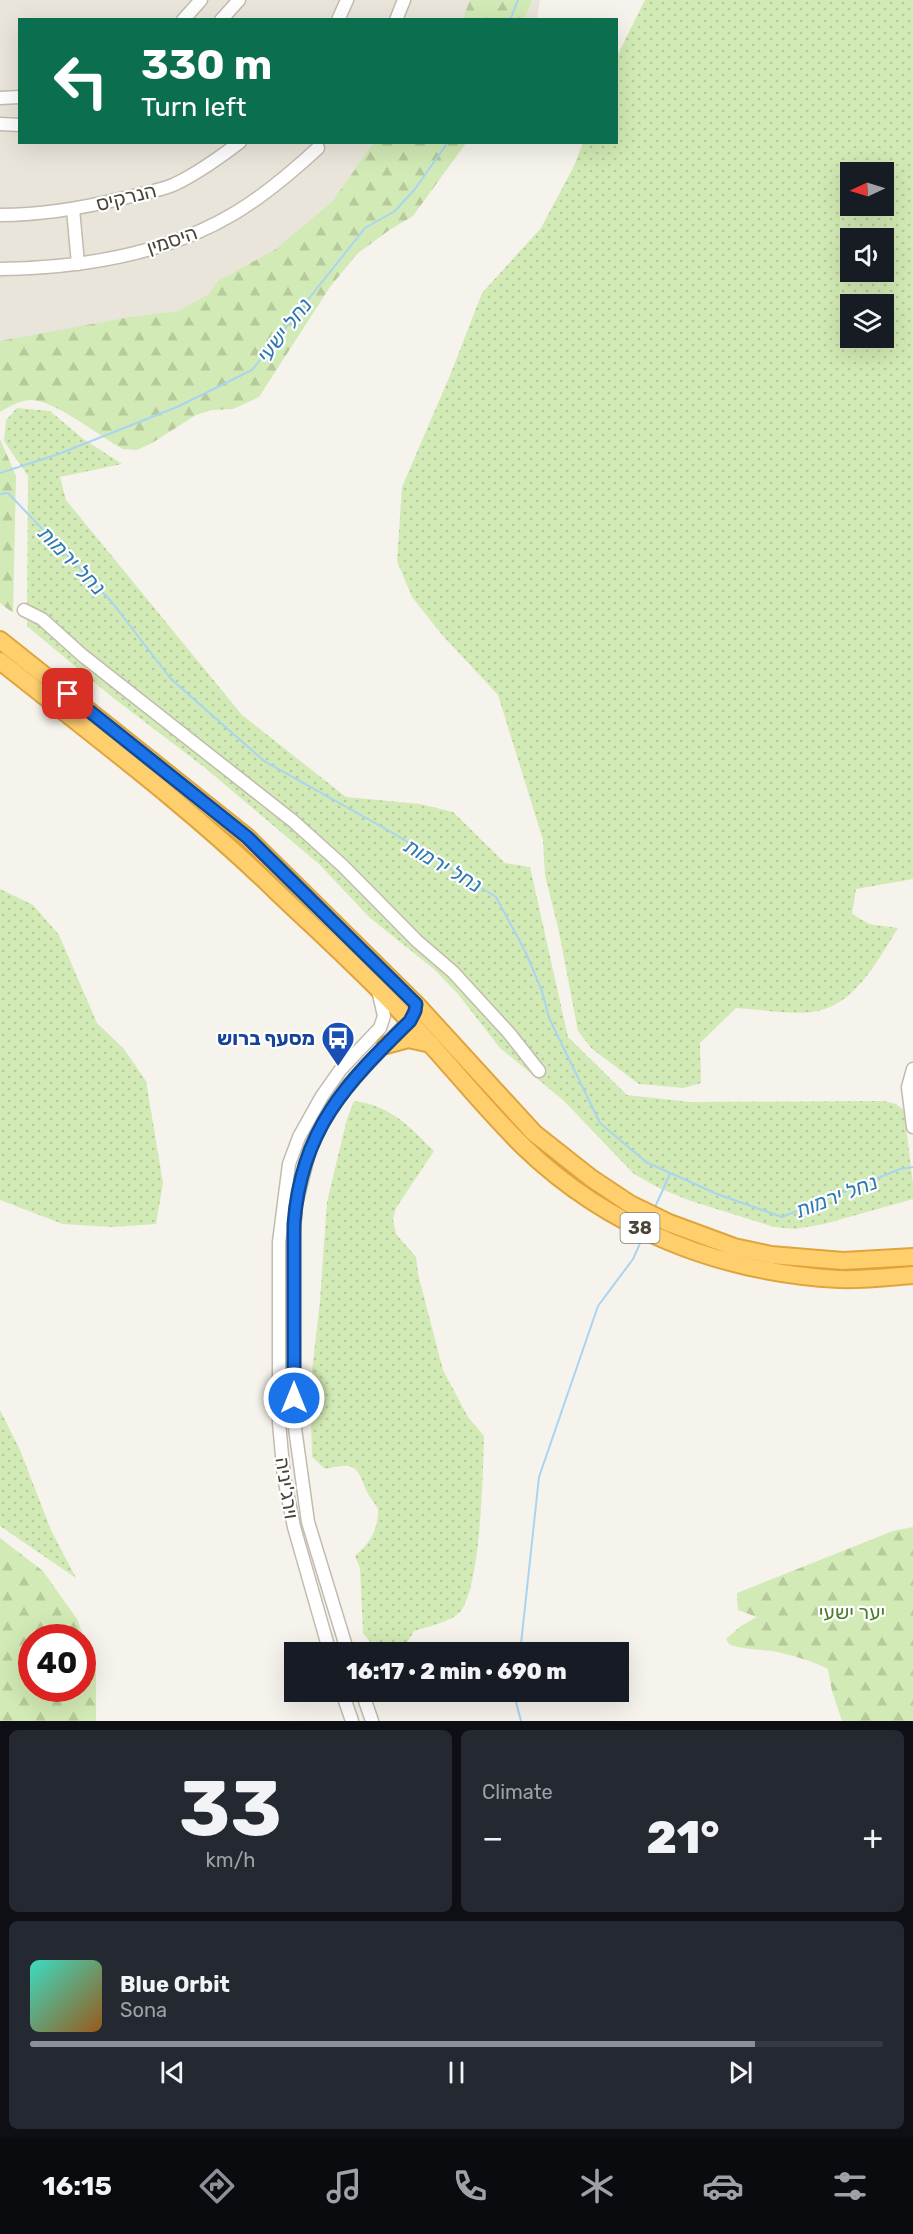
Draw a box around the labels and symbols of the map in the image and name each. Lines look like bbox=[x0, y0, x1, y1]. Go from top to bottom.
north arrow bbox=[840, 162, 894, 216]
street label: הנרקיס bbox=[93, 178, 159, 216]
street label: היסמין bbox=[144, 220, 200, 260]
water label: נחל ישעי bbox=[251, 293, 317, 367]
water label: נחל ירמות bbox=[33, 520, 111, 600]
pin bbox=[42, 668, 93, 719]
water label: נחל ירמות bbox=[400, 833, 486, 897]
bus stop icon: מסעף ברוש bbox=[320, 1020, 356, 1067]
place label: מסעף ברוש bbox=[217, 1026, 315, 1050]
water label: נחל ירמות bbox=[792, 1169, 880, 1223]
road number: 38 bbox=[620, 1213, 660, 1243]
position arrow bbox=[262, 1366, 326, 1430]
street label: וירג'יניה bbox=[270, 1455, 304, 1521]
park label: יער ישעי bbox=[819, 1600, 885, 1624]
speed limit sign: 40 bbox=[18, 1624, 96, 1702]

